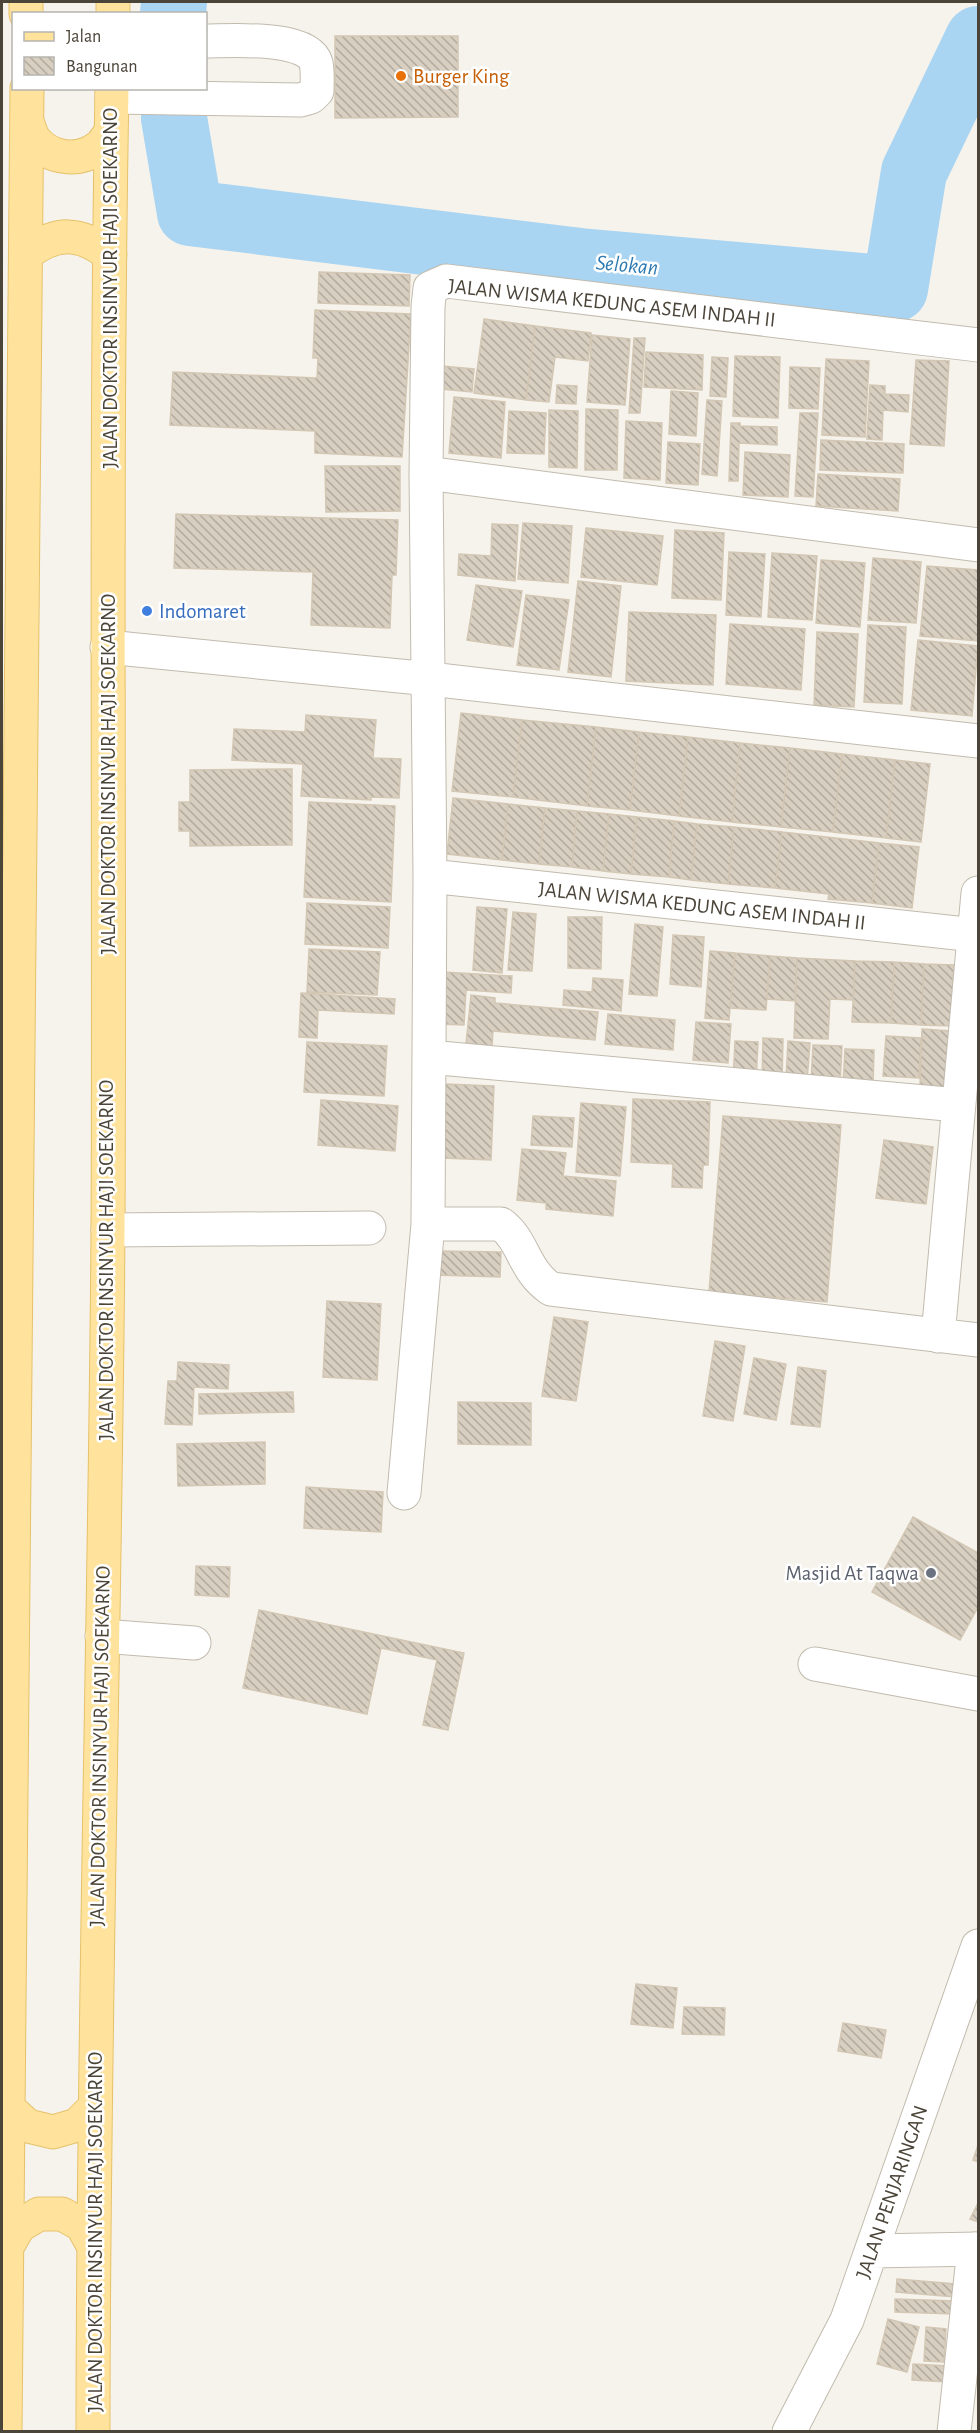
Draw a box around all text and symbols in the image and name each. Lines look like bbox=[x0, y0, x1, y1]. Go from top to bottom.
legend bbox=[12, 12, 207, 90]
text: Jalan bbox=[66, 28, 101, 46]
text: Bangunan bbox=[66, 58, 138, 76]
place label: Burger King bbox=[413, 66, 510, 87]
marker: Burger King bbox=[394, 69, 408, 83]
street label: JALAN DOKTOR INSINYUR HAJI SOEKARNO bbox=[100, 108, 121, 468]
water label: Selokan bbox=[595, 251, 659, 279]
street label: JALAN WISMA KEDUNG ASEM INDAH II bbox=[447, 275, 777, 331]
street label: JALAN DOKTOR INSINYUR HAJI SOEKARNO bbox=[98, 594, 119, 954]
place label: Indomaret bbox=[159, 601, 246, 622]
marker: Indomaret bbox=[140, 604, 154, 618]
street label: JALAN WISMA KEDUNG ASEM INDAH II bbox=[537, 878, 867, 934]
street label: JALAN DOKTOR INSINYUR HAJI SOEKARNO bbox=[96, 1080, 117, 1440]
place label: Masjid At Taqwa bbox=[785, 1563, 919, 1584]
street label: JALAN DOKTOR INSINYUR HAJI SOEKARNO bbox=[86, 1566, 114, 1926]
marker: Masjid At Taqwa bbox=[924, 1566, 938, 1580]
street label: JALAN DOKTOR INSINYUR HAJI SOEKARNO bbox=[85, 2052, 106, 2412]
street label: JALAN PENJARINGAN bbox=[852, 2103, 932, 2281]

